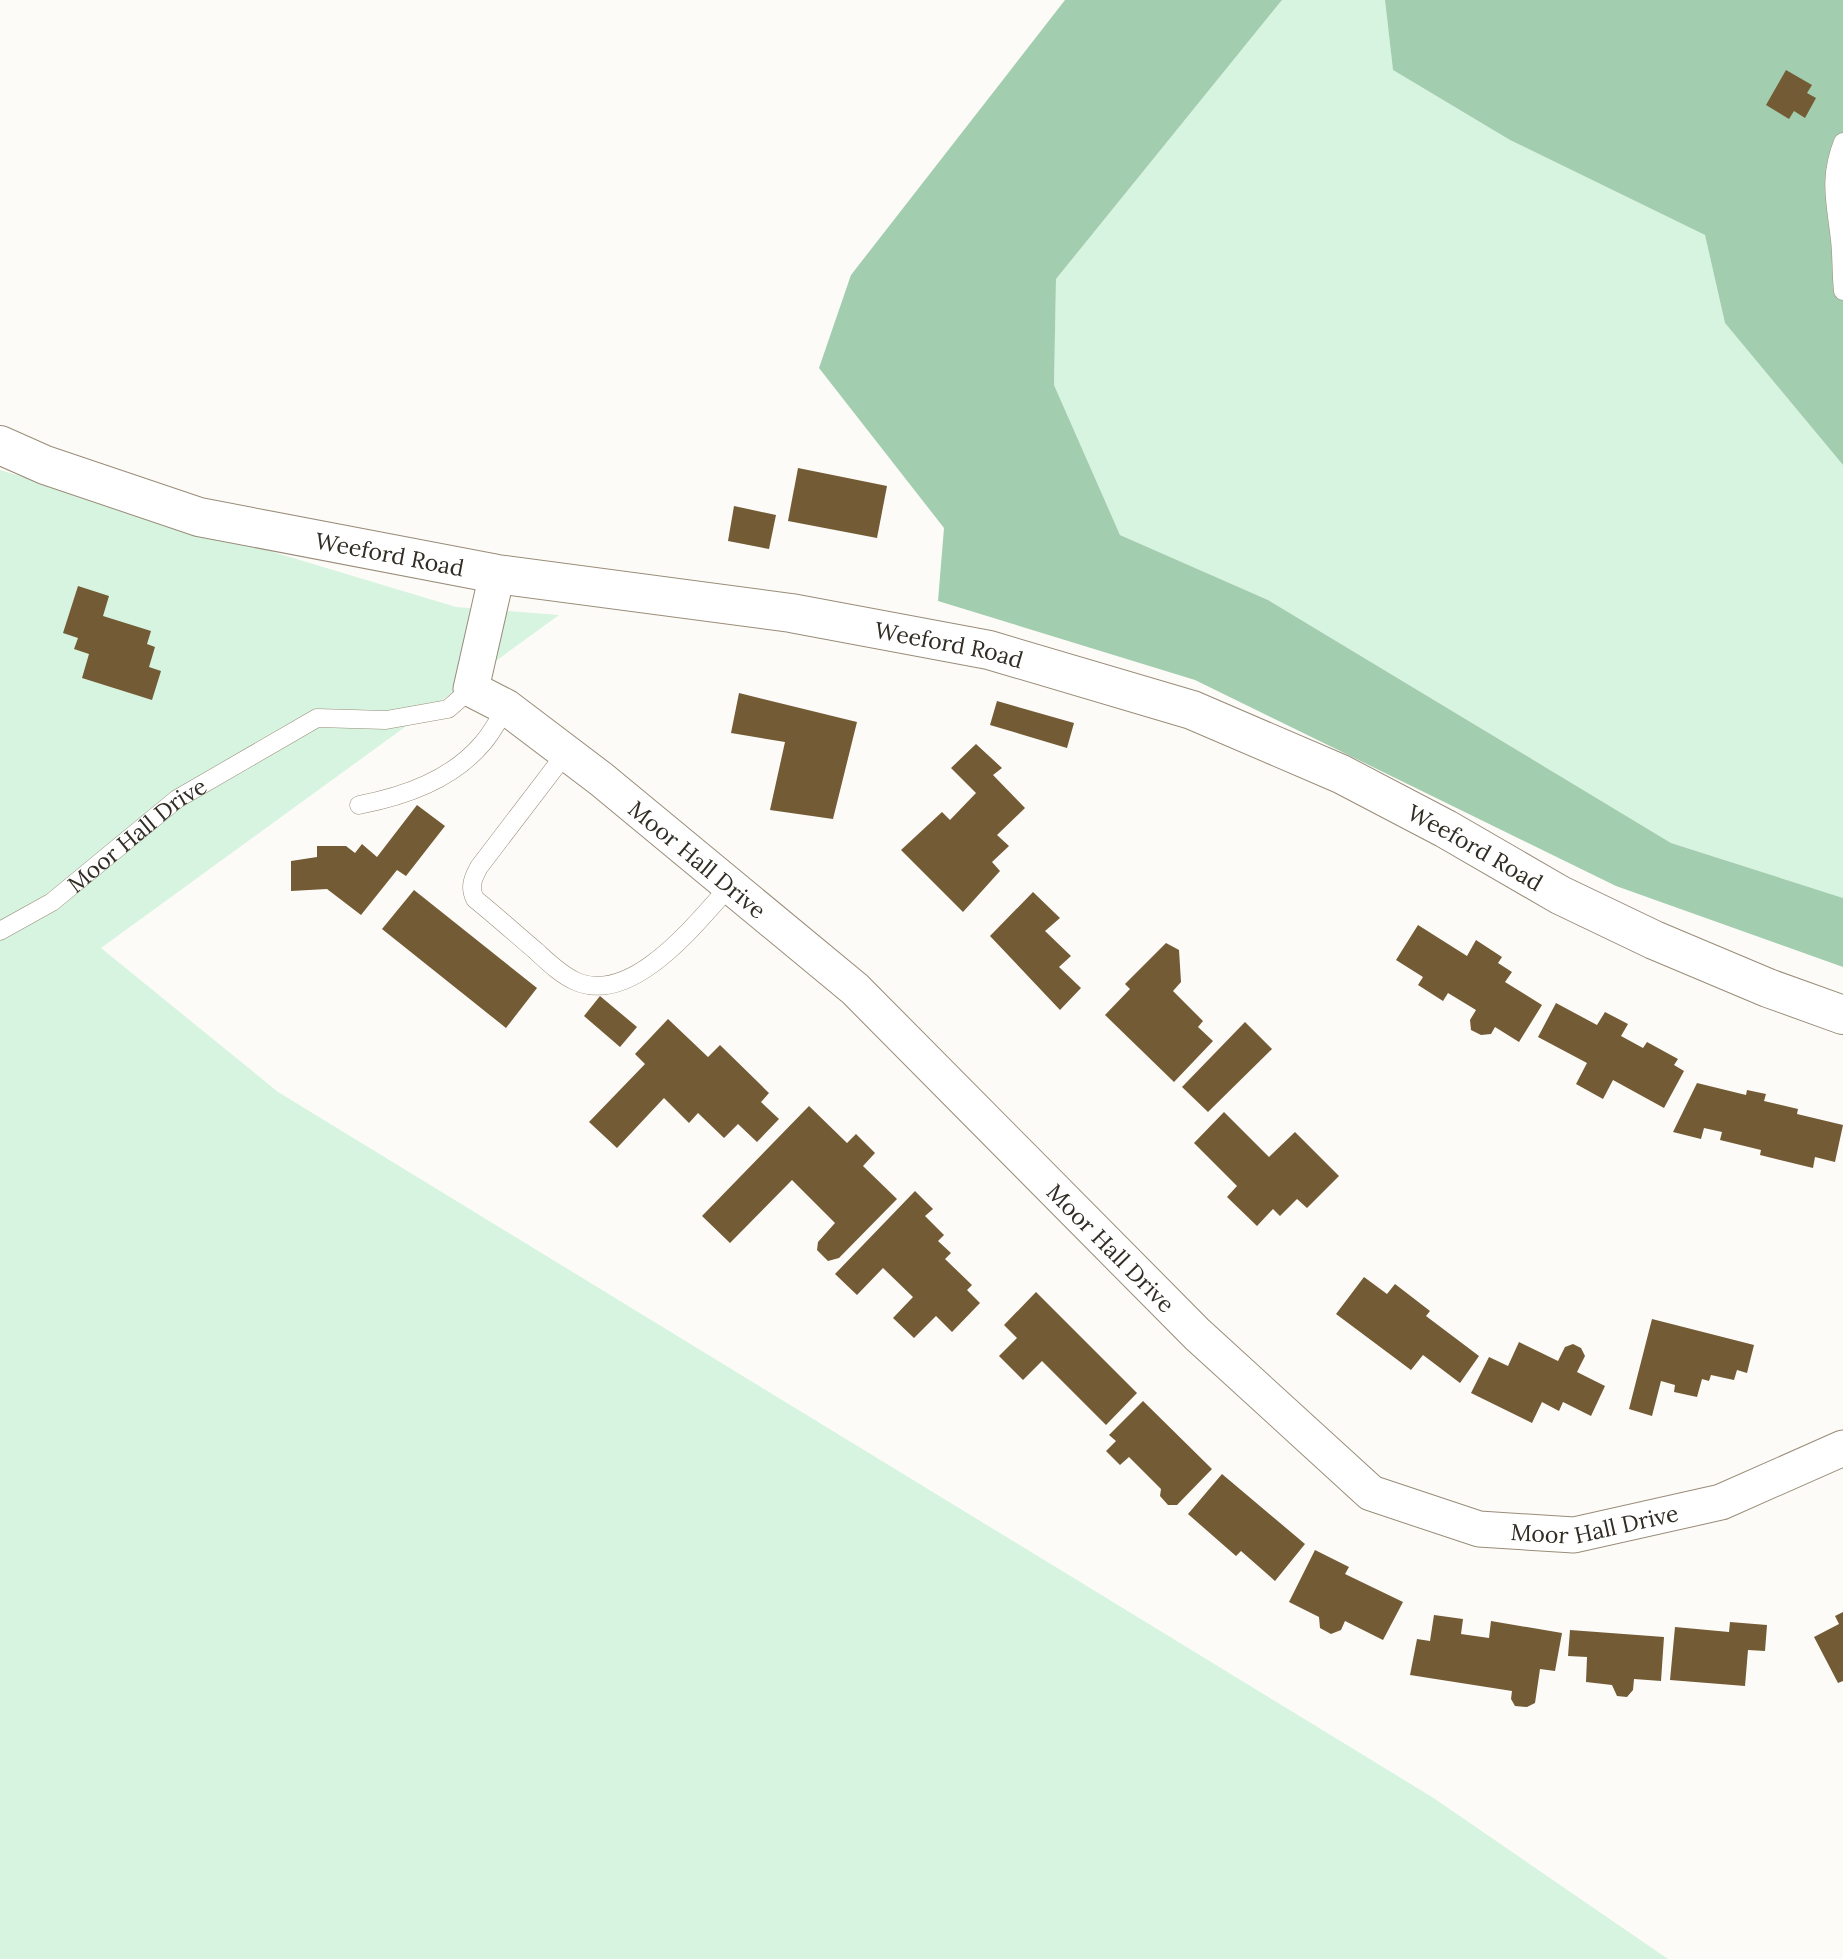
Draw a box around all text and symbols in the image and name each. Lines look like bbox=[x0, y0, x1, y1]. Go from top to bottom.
street label: Weeford Road bbox=[313, 525, 467, 582]
street label: Weeford Road bbox=[873, 614, 1027, 674]
street label: Moor Hall Drive bbox=[61, 771, 211, 898]
street label: Moor Hall Drive bbox=[623, 794, 772, 924]
street label: Weeford Road bbox=[1403, 797, 1549, 897]
street label: Moor Hall Drive bbox=[1041, 1177, 1181, 1318]
street label: Moor Hall Drive bbox=[1510, 1498, 1681, 1550]

